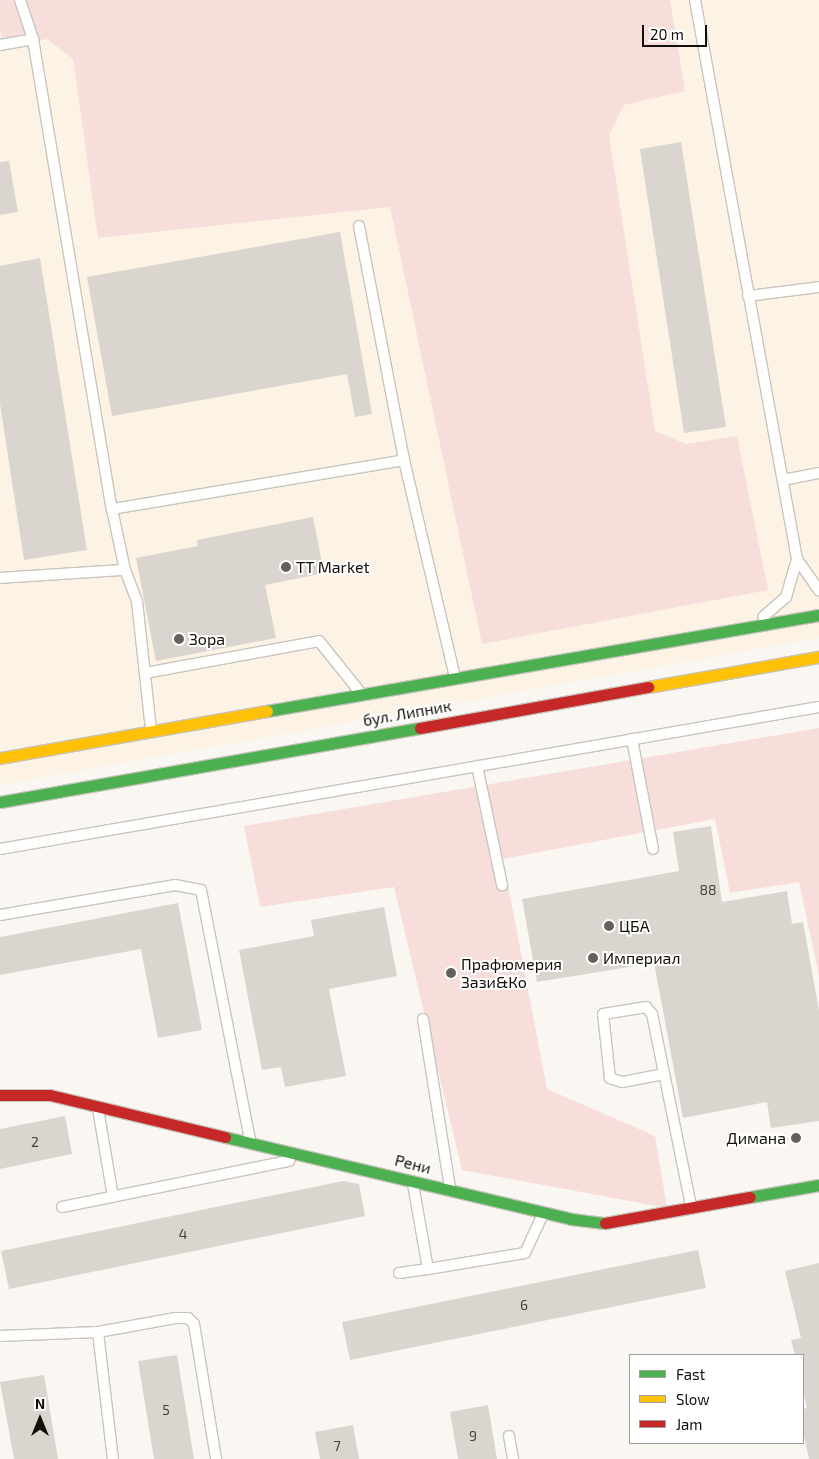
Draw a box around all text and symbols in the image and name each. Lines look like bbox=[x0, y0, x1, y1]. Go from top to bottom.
scale bar bbox=[644, 15, 709, 47]
text: 20 m bbox=[650, 25, 684, 43]
place label: TT Market bbox=[296, 557, 370, 577]
marker: TT Market bbox=[280, 561, 292, 573]
place label: Зора bbox=[189, 629, 225, 649]
marker: Зора bbox=[173, 633, 185, 645]
street label: бул. Липник bbox=[361, 696, 453, 730]
house number: 88 bbox=[700, 882, 716, 898]
place label: ЦБА bbox=[619, 916, 650, 936]
marker: ЦБА bbox=[603, 920, 615, 932]
place label: Империал bbox=[603, 948, 680, 968]
marker: Империал bbox=[587, 952, 599, 964]
place label: Прафюмерия Зази&Ко bbox=[461, 954, 562, 992]
marker: Прафюмерия Зази&Ко bbox=[445, 967, 457, 979]
place label: Димана bbox=[727, 1128, 786, 1148]
marker: Димана bbox=[790, 1132, 802, 1144]
house number: 2 bbox=[31, 1134, 39, 1150]
street label: Рени bbox=[393, 1150, 433, 1178]
house number: 4 bbox=[179, 1226, 187, 1242]
house number: 6 bbox=[520, 1297, 528, 1313]
legend bbox=[629, 1354, 804, 1444]
text: Fast bbox=[676, 1365, 705, 1383]
text: Slow bbox=[676, 1390, 710, 1408]
north arrow bbox=[15, 1394, 65, 1444]
text: N bbox=[35, 1395, 45, 1412]
house number: 5 bbox=[162, 1402, 170, 1418]
text: Jam bbox=[676, 1415, 702, 1433]
house number: 9 bbox=[469, 1428, 477, 1444]
house number: 7 bbox=[333, 1438, 341, 1454]

